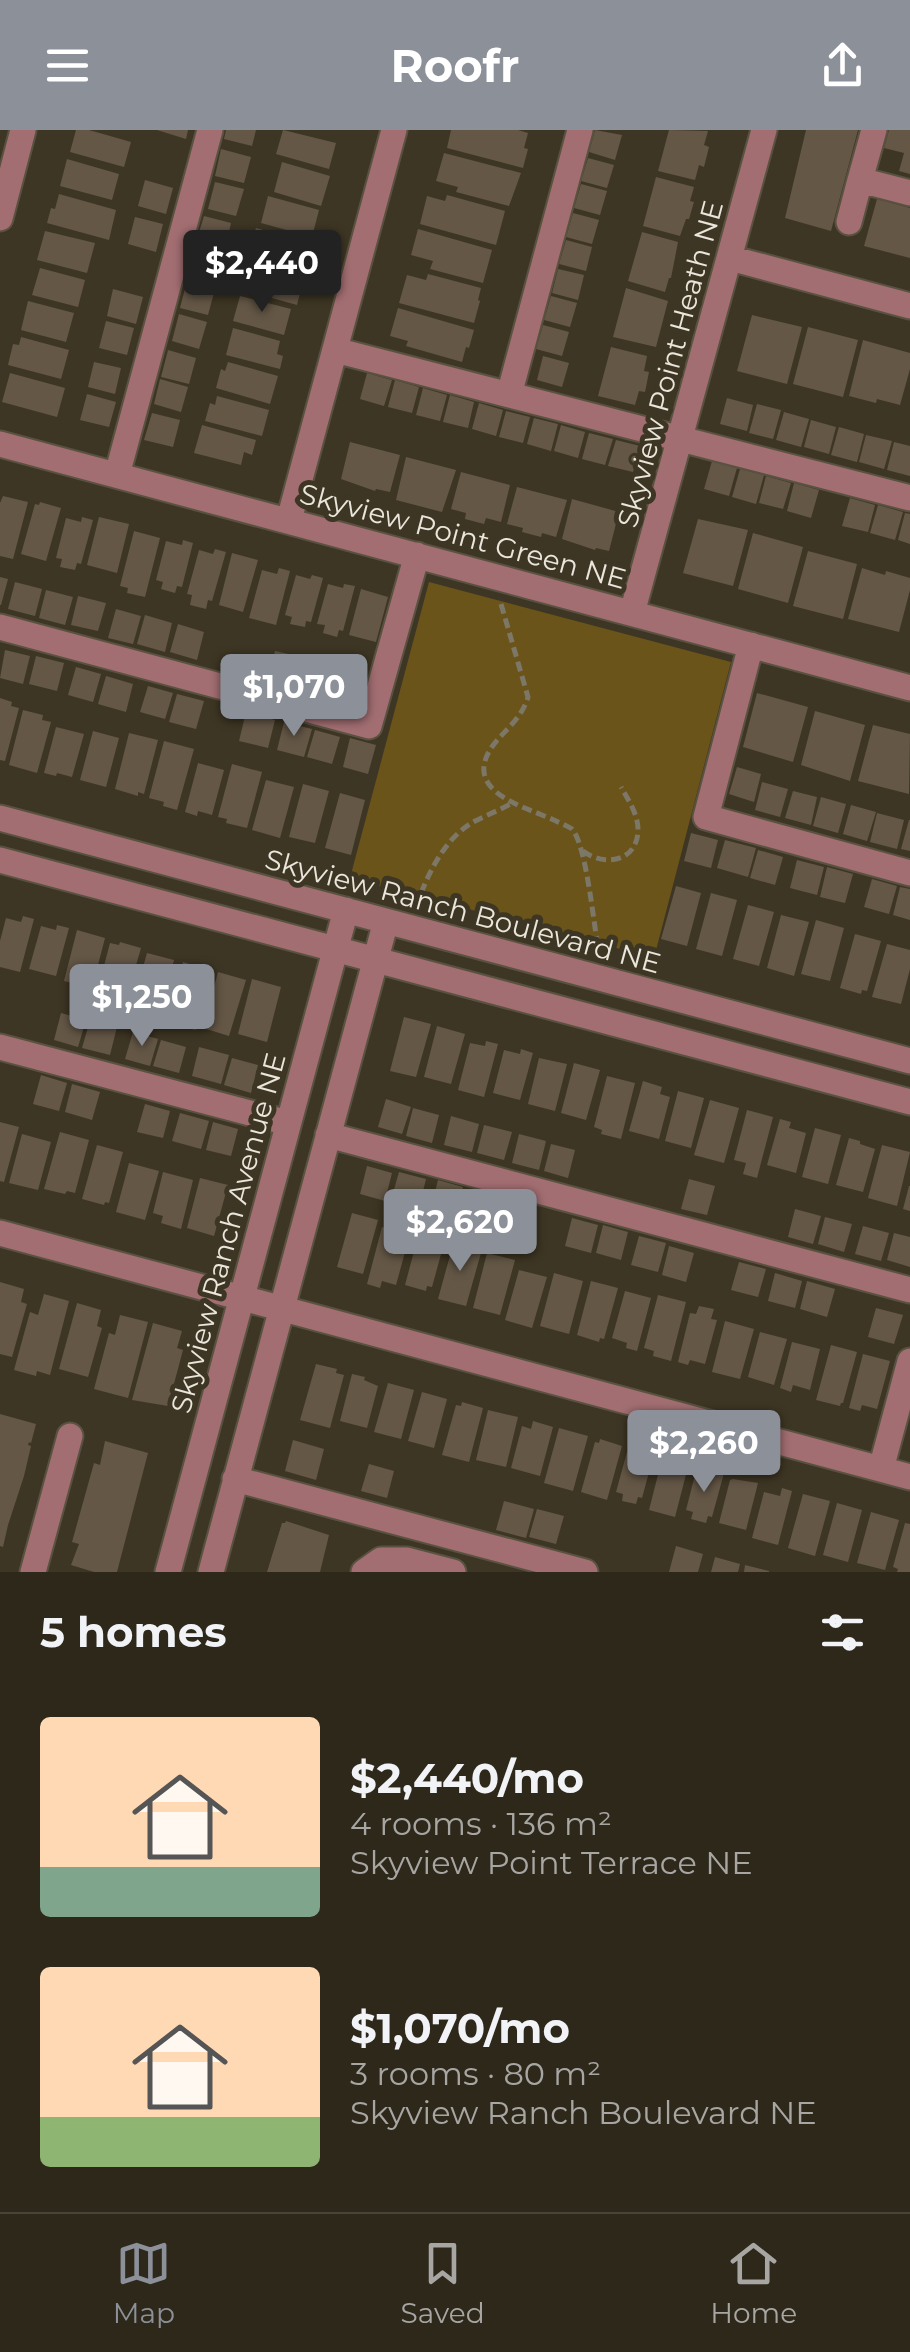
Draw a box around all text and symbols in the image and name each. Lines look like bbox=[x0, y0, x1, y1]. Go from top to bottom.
icon: menu bbox=[40, 38, 95, 93]
text: Roofr bbox=[391, 38, 519, 93]
icon: share bbox=[815, 38, 870, 93]
street label: Skyview Point Heath NE bbox=[610, 197, 730, 531]
pin: $2,440 bbox=[181, 230, 343, 315]
text: $2,440 bbox=[205, 243, 319, 282]
street label: Skyview Point Green NE bbox=[296, 476, 630, 596]
pin: $1,070 bbox=[213, 654, 375, 739]
text: $1,070 bbox=[242, 667, 346, 706]
street label: Skyview Ranch Boulevard NE bbox=[261, 842, 665, 980]
pin: $1,250 bbox=[61, 964, 223, 1049]
text: $1,250 bbox=[92, 977, 193, 1016]
street label: Skyview Ranch Avenue NE bbox=[164, 1049, 292, 1417]
pin: $2,620 bbox=[379, 1189, 541, 1274]
text: $2,620 bbox=[406, 1202, 514, 1241]
pin: $2,260 bbox=[623, 1410, 785, 1495]
text: $2,260 bbox=[649, 1423, 759, 1462]
icon: filters bbox=[815, 1605, 870, 1660]
text: 5 homes bbox=[40, 1606, 227, 1658]
text: $2,440/mo bbox=[350, 1752, 584, 1804]
icon: home bbox=[120, 1757, 240, 1877]
text: 4 rooms · 136 m² bbox=[350, 1804, 612, 1843]
text: Skyview Point Terrace NE bbox=[350, 1843, 753, 1882]
text: $1,070/mo bbox=[350, 2002, 570, 2054]
icon: home bbox=[120, 2007, 240, 2127]
text: 3 rooms · 80 m² bbox=[350, 2054, 601, 2093]
text: Skyview Ranch Boulevard NE bbox=[350, 2093, 817, 2132]
tab: Map bbox=[113, 2236, 175, 2330]
tab: Saved bbox=[401, 2236, 485, 2330]
tab: Home bbox=[710, 2236, 797, 2330]

